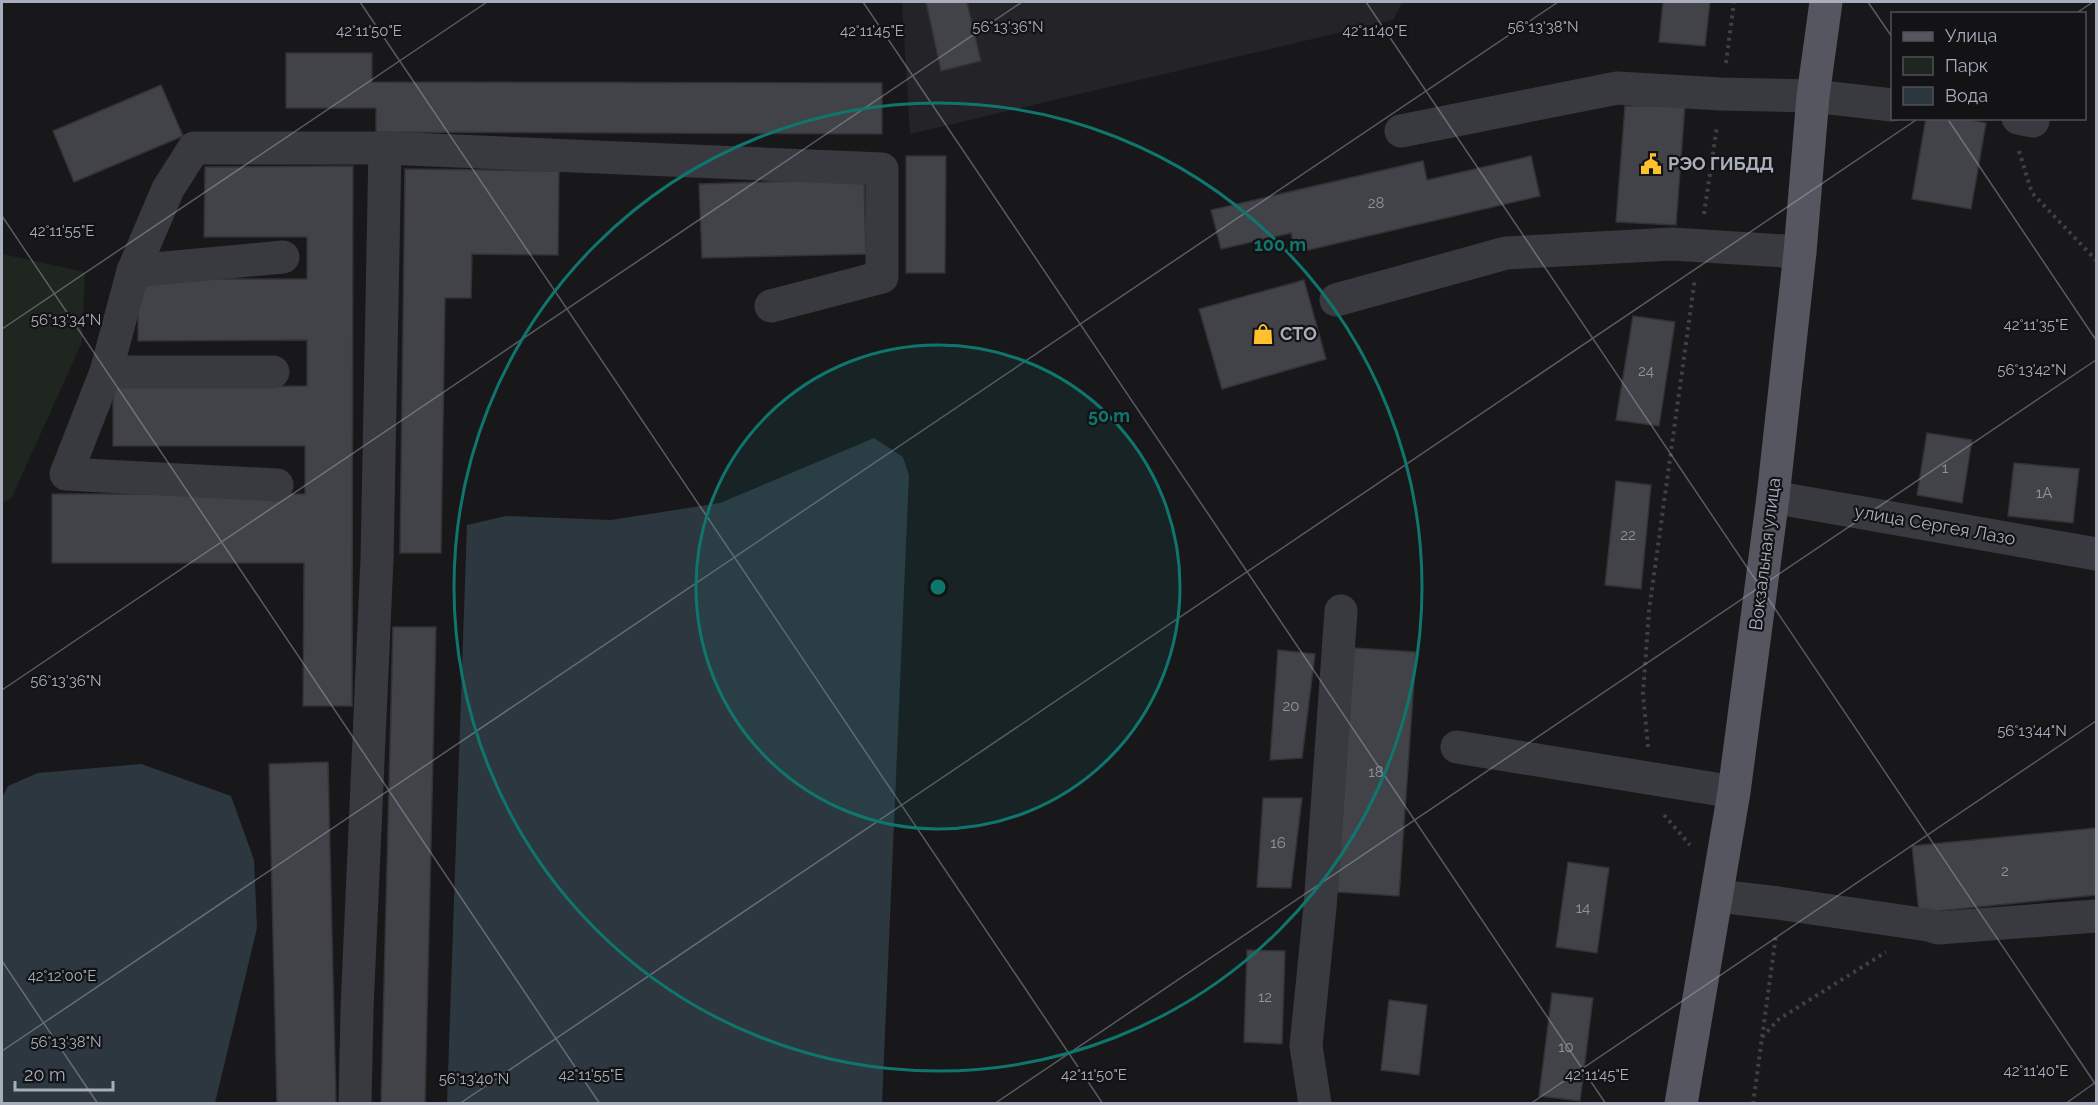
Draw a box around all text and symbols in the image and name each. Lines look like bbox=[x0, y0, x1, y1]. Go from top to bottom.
legend bbox=[1891, 12, 2086, 120]
text: 56°13'36"N bbox=[972, 18, 1044, 36]
text: 56°13'38"N bbox=[1507, 18, 1579, 36]
text: 42°11'50"E bbox=[336, 22, 402, 40]
text: 42°11'45"E bbox=[840, 22, 904, 40]
text: 42°11'40"E bbox=[1343, 22, 1407, 40]
text: Улица bbox=[1945, 25, 1997, 46]
text: Парк bbox=[1945, 55, 1988, 76]
text: Вода bbox=[1945, 85, 1988, 106]
public building icon: РЭО ГИБДД bbox=[1639, 152, 1663, 176]
place label: РЭО ГИБДД bbox=[1668, 153, 1774, 174]
house number: 28 bbox=[1368, 194, 1384, 212]
text: 42°11'55"E bbox=[30, 222, 94, 240]
text: 100 m bbox=[1254, 234, 1306, 255]
text: 56°13'34"N bbox=[31, 311, 101, 329]
text: 42°11'35"E bbox=[2004, 316, 2068, 334]
shop icon: СТО bbox=[1251, 322, 1275, 346]
place label: СТО bbox=[1280, 323, 1317, 344]
text: 56°13'42"N bbox=[1997, 361, 2067, 379]
house number: 24 bbox=[1638, 362, 1654, 380]
text: 50 m bbox=[1088, 405, 1130, 426]
house number: 1 bbox=[1942, 459, 1949, 477]
street label: Вокзальная улица bbox=[1745, 476, 1784, 632]
house number: 1А bbox=[2036, 484, 2052, 502]
street label: улица Сергея Лазо bbox=[1853, 500, 2018, 549]
house number: 22 bbox=[1620, 526, 1636, 544]
centre of rings bbox=[928, 577, 948, 597]
text: 56°13'36"N bbox=[30, 672, 102, 690]
house number: 20 bbox=[1283, 697, 1300, 715]
text: 56°13'44"N bbox=[1997, 722, 2067, 740]
house number: 18 bbox=[1368, 763, 1384, 781]
house number: 16 bbox=[1270, 834, 1286, 852]
house number: 2 bbox=[2001, 862, 2009, 880]
house number: 14 bbox=[1576, 899, 1590, 917]
text: 42°12'00"E bbox=[28, 967, 96, 985]
house number: 12 bbox=[1258, 988, 1272, 1006]
text: 56°13'38"N bbox=[30, 1033, 102, 1051]
house number: 10 bbox=[1558, 1038, 1574, 1056]
scale bar bbox=[15, 1054, 112, 1092]
text: 42°11'40"E bbox=[2004, 1062, 2068, 1080]
text: 20 m bbox=[24, 1064, 66, 1085]
text: 42°11'55"E bbox=[559, 1066, 623, 1084]
text: 42°11'50"E bbox=[1061, 1066, 1127, 1084]
text: 42°11'45"E bbox=[1565, 1066, 1629, 1084]
text: 56°13'40"N bbox=[439, 1070, 509, 1088]

